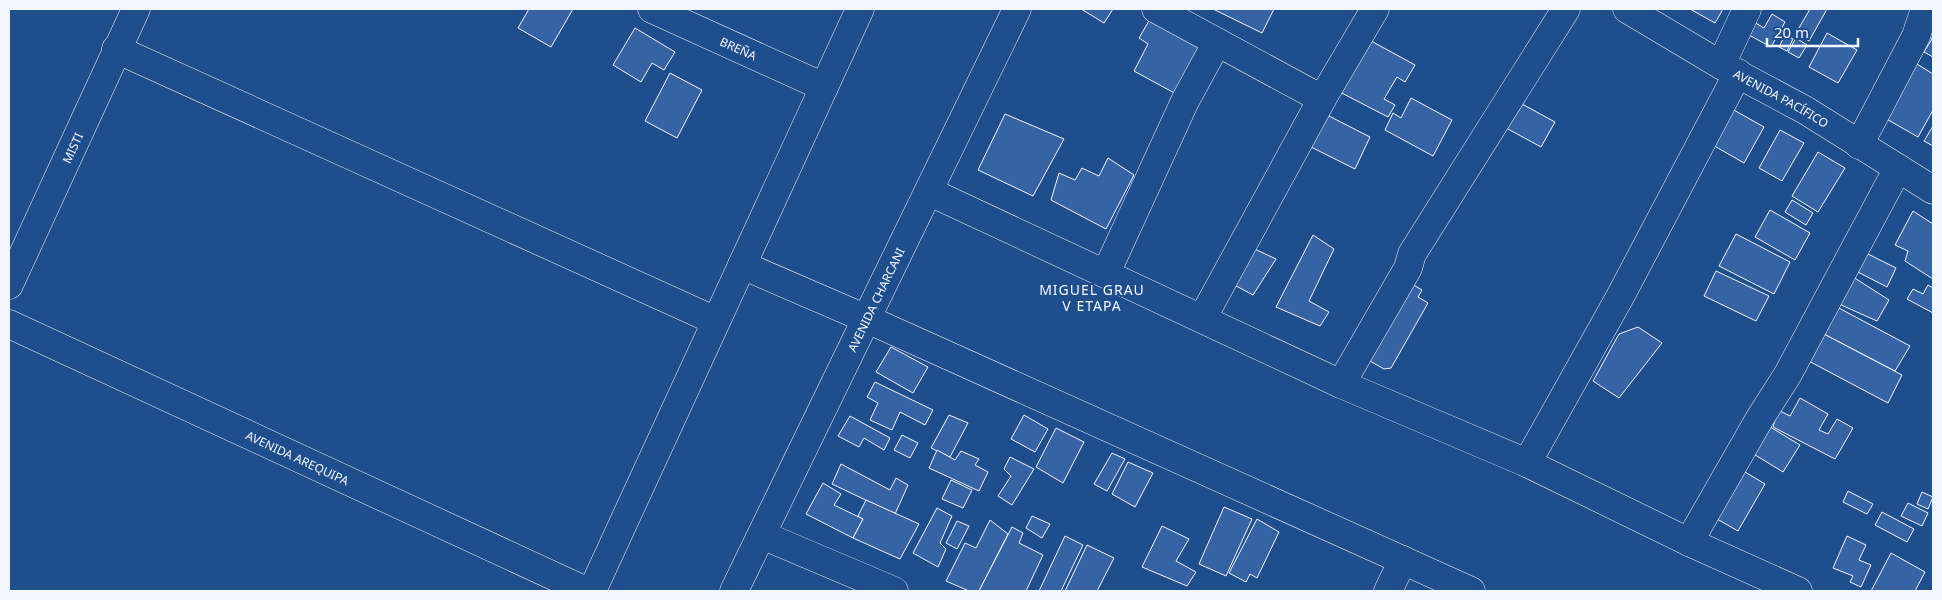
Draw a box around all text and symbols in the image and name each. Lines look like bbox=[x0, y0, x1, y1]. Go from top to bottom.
scale bar bbox=[1767, 15, 1858, 47]
text: 20 m bbox=[1774, 22, 1809, 42]
street label: BREÑA bbox=[717, 32, 760, 64]
street label: AVENIDA PACÍFICO bbox=[1731, 65, 1832, 131]
street label: MISTI bbox=[58, 130, 87, 166]
street label: AVENIDA CHARCANI bbox=[843, 245, 908, 354]
district label: MIGUEL GRAU V ETAPA bbox=[1039, 280, 1145, 315]
street label: AVENIDA AREQUIPA bbox=[243, 426, 352, 489]

